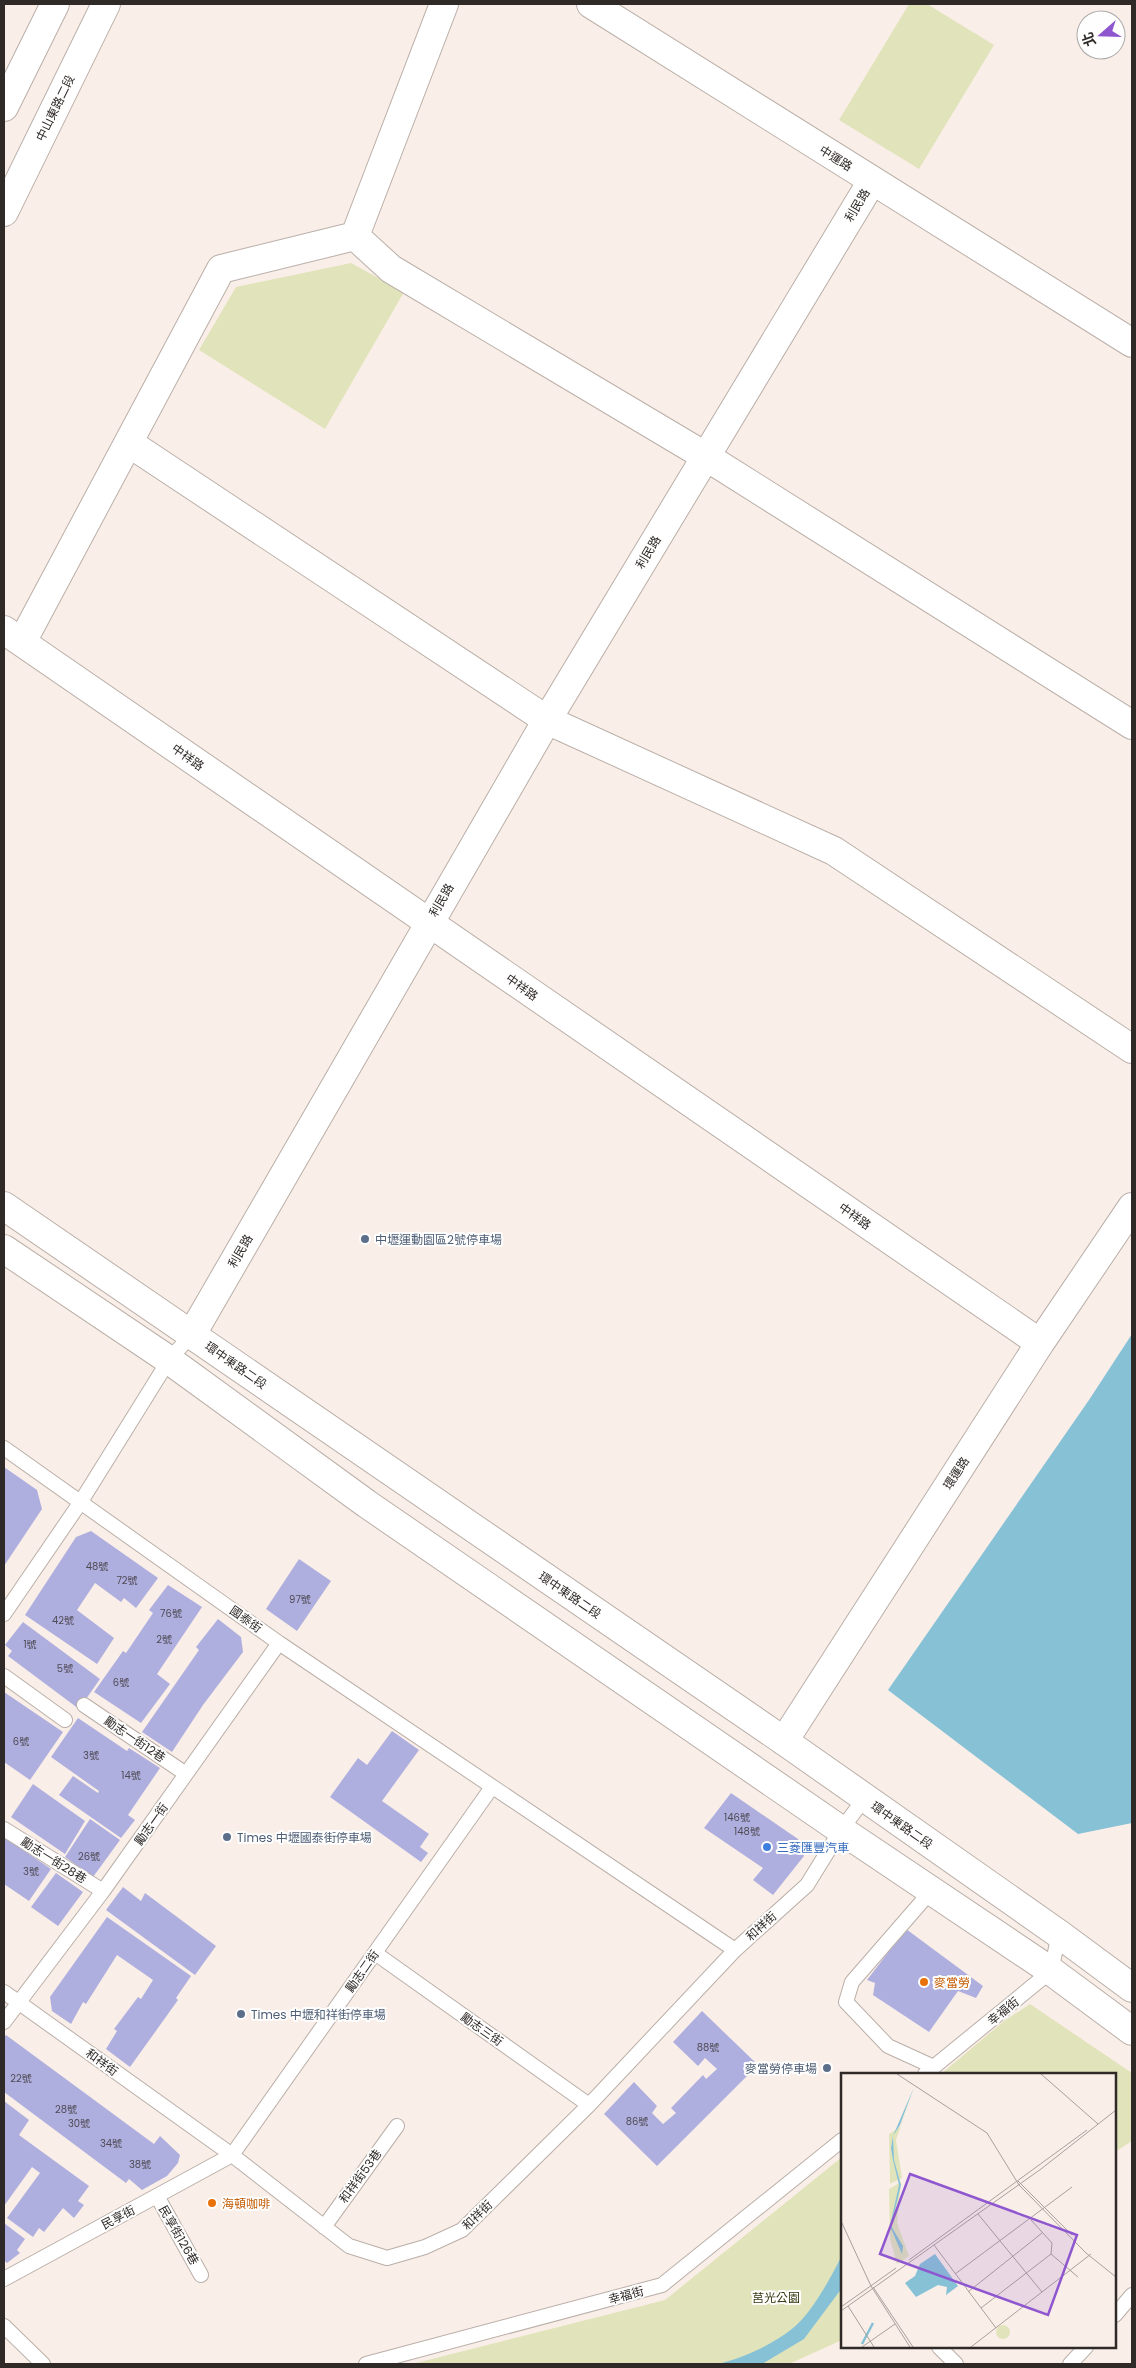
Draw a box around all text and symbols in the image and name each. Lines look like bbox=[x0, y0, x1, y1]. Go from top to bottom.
north arrow bbox=[1076, 10, 1126, 60]
text: 北 bbox=[1077, 29, 1101, 49]
street label: 中山東路二段 bbox=[32, 72, 78, 144]
street label: 中運路 bbox=[816, 141, 856, 175]
street label: 利民路 bbox=[840, 185, 874, 225]
street label: 利民路 bbox=[631, 532, 665, 572]
street label: 中祥路 bbox=[168, 740, 208, 774]
street label: 利民路 bbox=[425, 880, 457, 920]
street label: 中祥路 bbox=[502, 970, 542, 1004]
street label: 中祥路 bbox=[835, 1199, 875, 1233]
street label: 利民路 bbox=[224, 1231, 256, 1271]
place label: 中壢運動園區2號停車場 bbox=[375, 1231, 502, 1248]
marker: 中壢運動園區2號停車場 bbox=[359, 1233, 371, 1245]
street label: 環中東路二段 bbox=[202, 1337, 270, 1393]
street label: 環運路 bbox=[939, 1453, 973, 1493]
house number: 48號 bbox=[86, 1559, 108, 1574]
street label: 環中東路二段 bbox=[535, 1568, 605, 1622]
house number: 72號 bbox=[116, 1573, 138, 1588]
house number: 97號 bbox=[289, 1592, 311, 1607]
street label: 國泰街 bbox=[226, 1602, 266, 1636]
house number: 76號 bbox=[160, 1606, 182, 1621]
house number: 42號 bbox=[52, 1613, 74, 1628]
house number: 2號 bbox=[156, 1632, 172, 1647]
house number: 1號 bbox=[23, 1637, 37, 1652]
house number: 5號 bbox=[57, 1661, 73, 1676]
house number: 6號 bbox=[113, 1675, 129, 1690]
street label: 勵志一街12巷 bbox=[101, 1712, 169, 1766]
house number: 6號 bbox=[13, 1734, 29, 1749]
house number: 3號 bbox=[83, 1748, 99, 1763]
house number: 14號 bbox=[121, 1768, 141, 1783]
street label: 環中東路二段 bbox=[868, 1797, 936, 1853]
street label: 勵志一街 bbox=[130, 1799, 172, 1849]
house number: 146號 bbox=[724, 1810, 750, 1825]
house number: 148號 bbox=[734, 1824, 760, 1839]
place label: Times 中壢國泰街停車場 bbox=[237, 1829, 372, 1846]
marker: Times 中壢國泰街停車場 bbox=[221, 1831, 233, 1843]
street label: 勵志一街28巷 bbox=[18, 1833, 90, 1887]
place label: 三菱匯豐汽車 bbox=[777, 1839, 849, 1856]
marker: 三菱匯豐汽車 bbox=[761, 1841, 773, 1853]
house number: 26號 bbox=[78, 1849, 100, 1864]
house number: 3號 bbox=[23, 1864, 39, 1879]
street label: 和祥街 bbox=[742, 1908, 780, 1944]
street label: 勵志二街 bbox=[341, 1946, 383, 1996]
place label: 麥當勞 bbox=[934, 1974, 970, 1991]
marker: 麥當勞 bbox=[918, 1976, 930, 1988]
street label: 幸福街 bbox=[984, 1993, 1022, 2029]
place label: Times 中壢和祥街停車場 bbox=[251, 2006, 386, 2023]
marker: Times 中壢和祥街停車場 bbox=[235, 2008, 247, 2020]
street label: 勵志三街 bbox=[457, 2008, 507, 2050]
house number: 88號 bbox=[697, 2040, 719, 2055]
street label: 和祥街 bbox=[82, 2045, 122, 2079]
place label: 麥當勞停車場 bbox=[745, 2060, 817, 2077]
marker: 麥當勞停車場 bbox=[821, 2062, 833, 2074]
house number: 22號 bbox=[10, 2071, 32, 2086]
inset map bbox=[841, 2073, 1116, 2348]
house number: 28號 bbox=[55, 2102, 77, 2117]
house number: 86號 bbox=[626, 2114, 648, 2129]
house number: 30號 bbox=[68, 2116, 90, 2131]
house number: 34號 bbox=[100, 2136, 122, 2151]
street label: 和祥街53巷 bbox=[335, 2146, 385, 2206]
house number: 38號 bbox=[129, 2157, 151, 2172]
place label: 海頓咖啡 bbox=[222, 2195, 270, 2212]
street label: 和祥街 bbox=[458, 2196, 496, 2234]
marker: 海頓咖啡 bbox=[206, 2197, 218, 2209]
street label: 民享街 bbox=[98, 2201, 138, 2233]
street label: 民享街126巷 bbox=[155, 2202, 203, 2268]
street label: 幸福街 bbox=[606, 2282, 646, 2308]
park label: 莒光公園 bbox=[752, 2289, 800, 2306]

